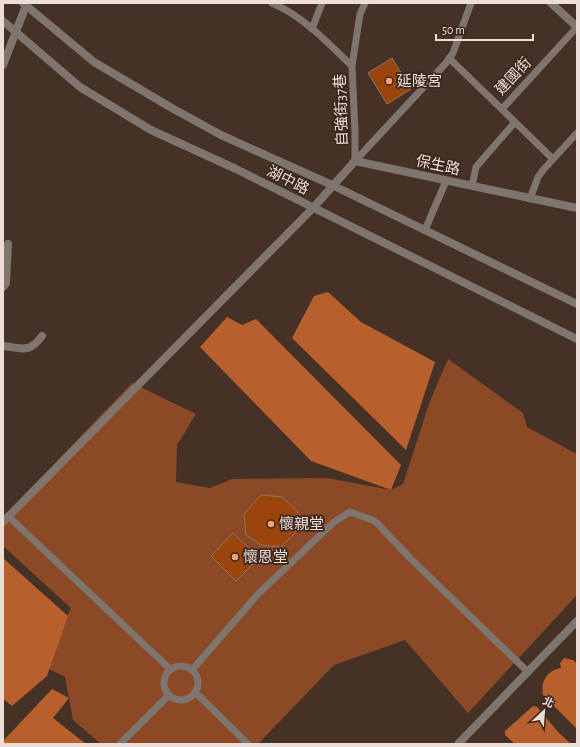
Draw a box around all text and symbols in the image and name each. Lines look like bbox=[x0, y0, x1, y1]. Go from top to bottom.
scale bar bbox=[436, 16, 533, 42]
text: 50 m bbox=[442, 24, 465, 36]
street label: 建國街 bbox=[492, 54, 534, 98]
place label: 延陵宮 bbox=[397, 73, 442, 89]
street label: 自強街37巷 bbox=[332, 74, 350, 146]
marker: 延陵宮 bbox=[384, 76, 394, 86]
street label: 保生路 bbox=[414, 152, 462, 178]
street label: 湖中路 bbox=[264, 163, 312, 197]
place label: 懷親堂 bbox=[279, 516, 324, 532]
marker: 懷親堂 bbox=[266, 519, 276, 529]
place label: 懷恩堂 bbox=[243, 549, 288, 565]
marker: 懷恩堂 bbox=[230, 552, 240, 562]
north arrow bbox=[524, 691, 564, 731]
text: 北 bbox=[541, 695, 556, 710]

